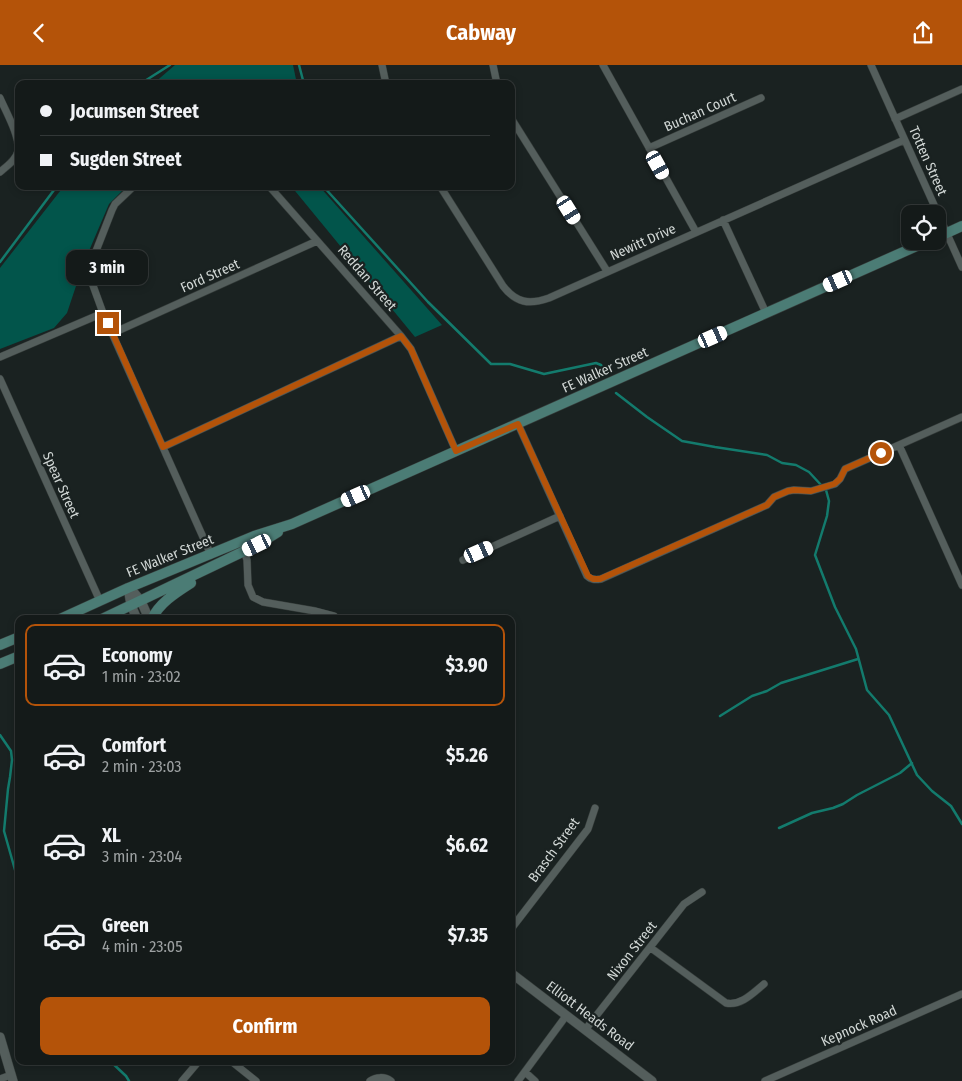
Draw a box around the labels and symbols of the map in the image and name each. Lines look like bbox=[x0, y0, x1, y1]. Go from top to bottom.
street label: Buchan Court bbox=[661, 88, 739, 135]
street label: Totten Street bbox=[905, 124, 951, 199]
car bbox=[644, 148, 671, 182]
car bbox=[554, 193, 583, 227]
street label: Newitt Drive bbox=[607, 220, 679, 264]
street label: Reddan Street bbox=[334, 242, 400, 315]
callout: 3 min bbox=[67, 251, 149, 285]
street label: Ford Street bbox=[178, 255, 242, 297]
car bbox=[821, 268, 854, 294]
route end bbox=[97, 312, 119, 334]
car bbox=[696, 324, 729, 350]
street label: FE Walker Street bbox=[559, 343, 651, 397]
route start bbox=[870, 442, 892, 464]
street label: Spear Street bbox=[39, 449, 83, 521]
car bbox=[339, 483, 372, 509]
street label: FE Walker Street bbox=[124, 531, 216, 581]
car bbox=[240, 532, 273, 558]
car bbox=[462, 539, 495, 565]
street label: Brasch Street bbox=[525, 814, 583, 886]
street label: Nixon Street bbox=[604, 918, 661, 984]
street label: Elliott Heads Road bbox=[543, 978, 637, 1054]
street label: Kepnock Road bbox=[818, 1002, 900, 1050]

